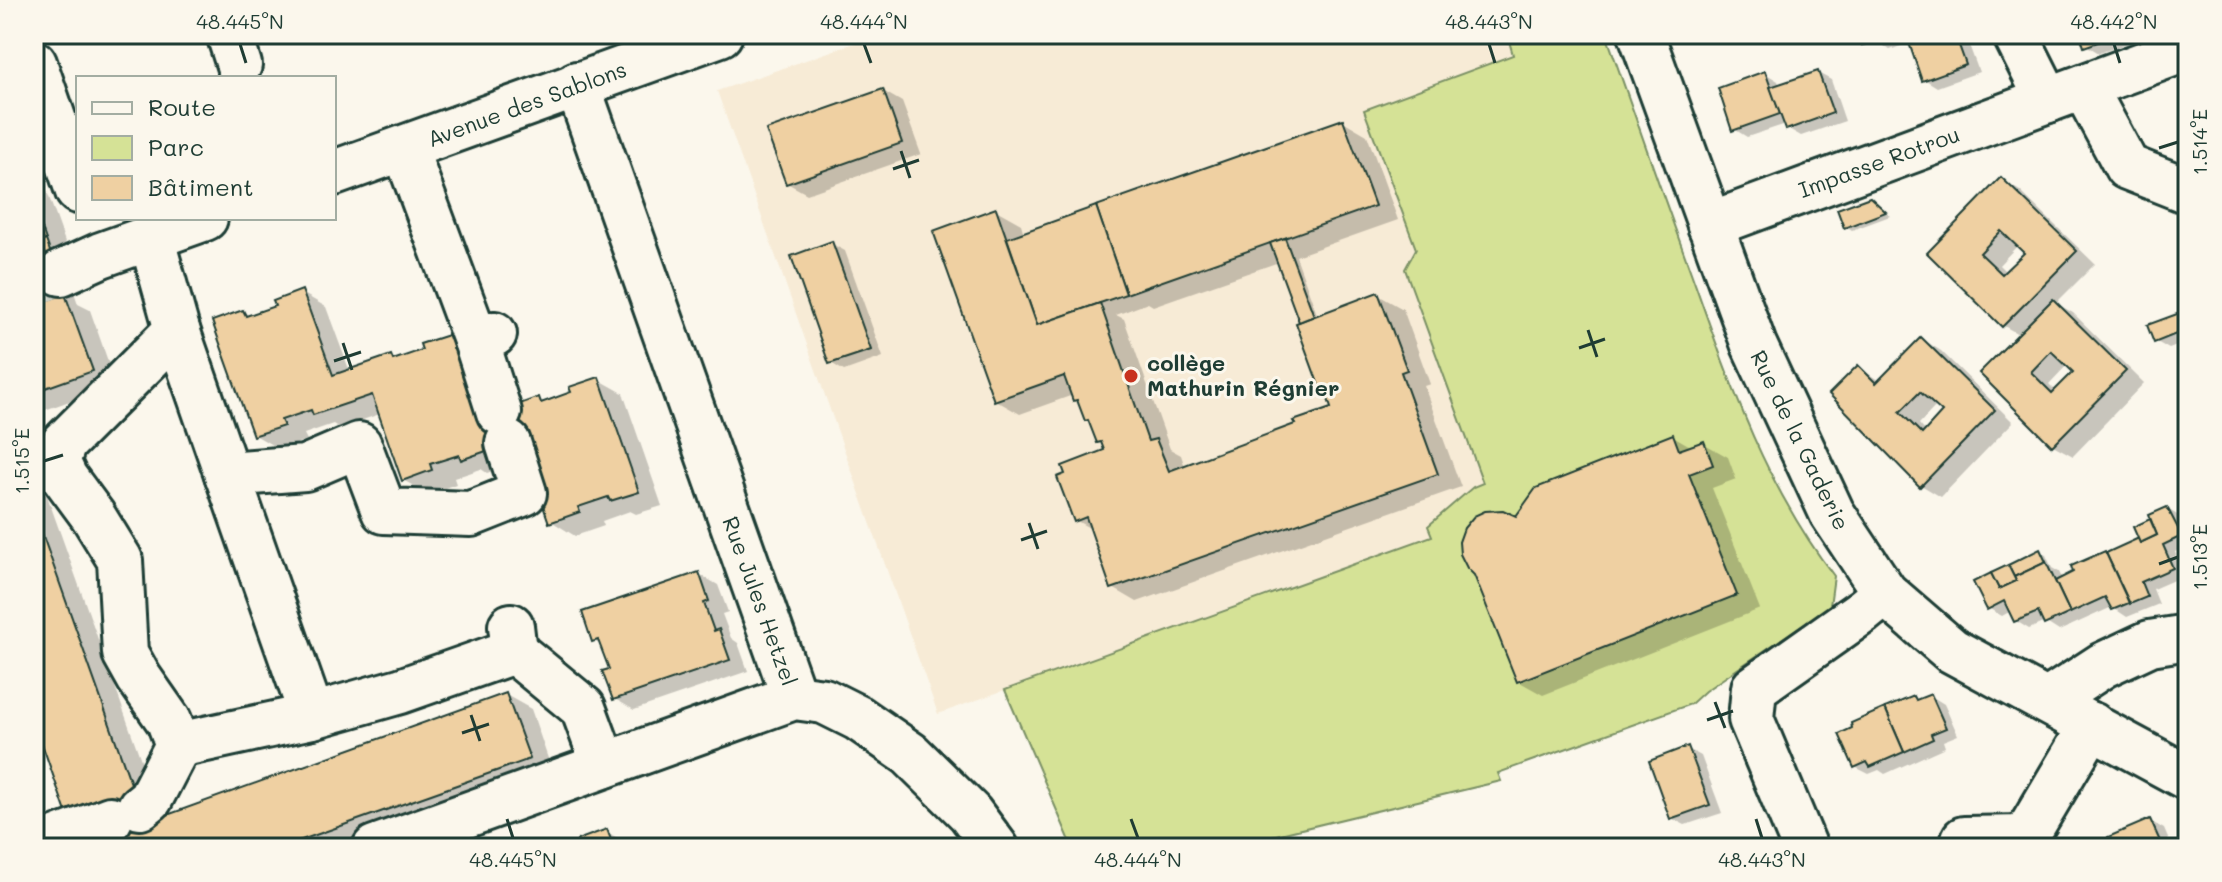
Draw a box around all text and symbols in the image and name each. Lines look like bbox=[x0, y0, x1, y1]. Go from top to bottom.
text: 48.445°N bbox=[196, 8, 284, 34]
text: 48.444°N bbox=[820, 8, 908, 34]
text: 48.443°N bbox=[1445, 8, 1533, 34]
text: 48.442°N bbox=[2071, 8, 2157, 34]
street label: Avenue des Sablons bbox=[423, 54, 630, 153]
legend bbox=[76, 76, 336, 220]
text: Route bbox=[148, 91, 216, 122]
text: 1.514°E bbox=[2186, 109, 2212, 175]
street label: Impasse Rotrou bbox=[1794, 119, 1963, 204]
text: Parc bbox=[148, 131, 204, 162]
text: Bâtiment bbox=[148, 171, 254, 202]
street label: Rue de la Gaderie bbox=[1744, 345, 1857, 535]
place label: collège Mathurin Régnier bbox=[1147, 348, 1339, 402]
marker: collège Mathurin Régnier bbox=[1122, 367, 1140, 385]
text: 1.515°E bbox=[8, 428, 34, 494]
street label: Rue Jules Hetzel bbox=[716, 512, 805, 689]
text: 1.513°E bbox=[2186, 524, 2212, 590]
text: 48.445°N bbox=[469, 846, 557, 872]
text: 48.444°N bbox=[1094, 846, 1182, 872]
text: 48.443°N bbox=[1718, 846, 1806, 872]

